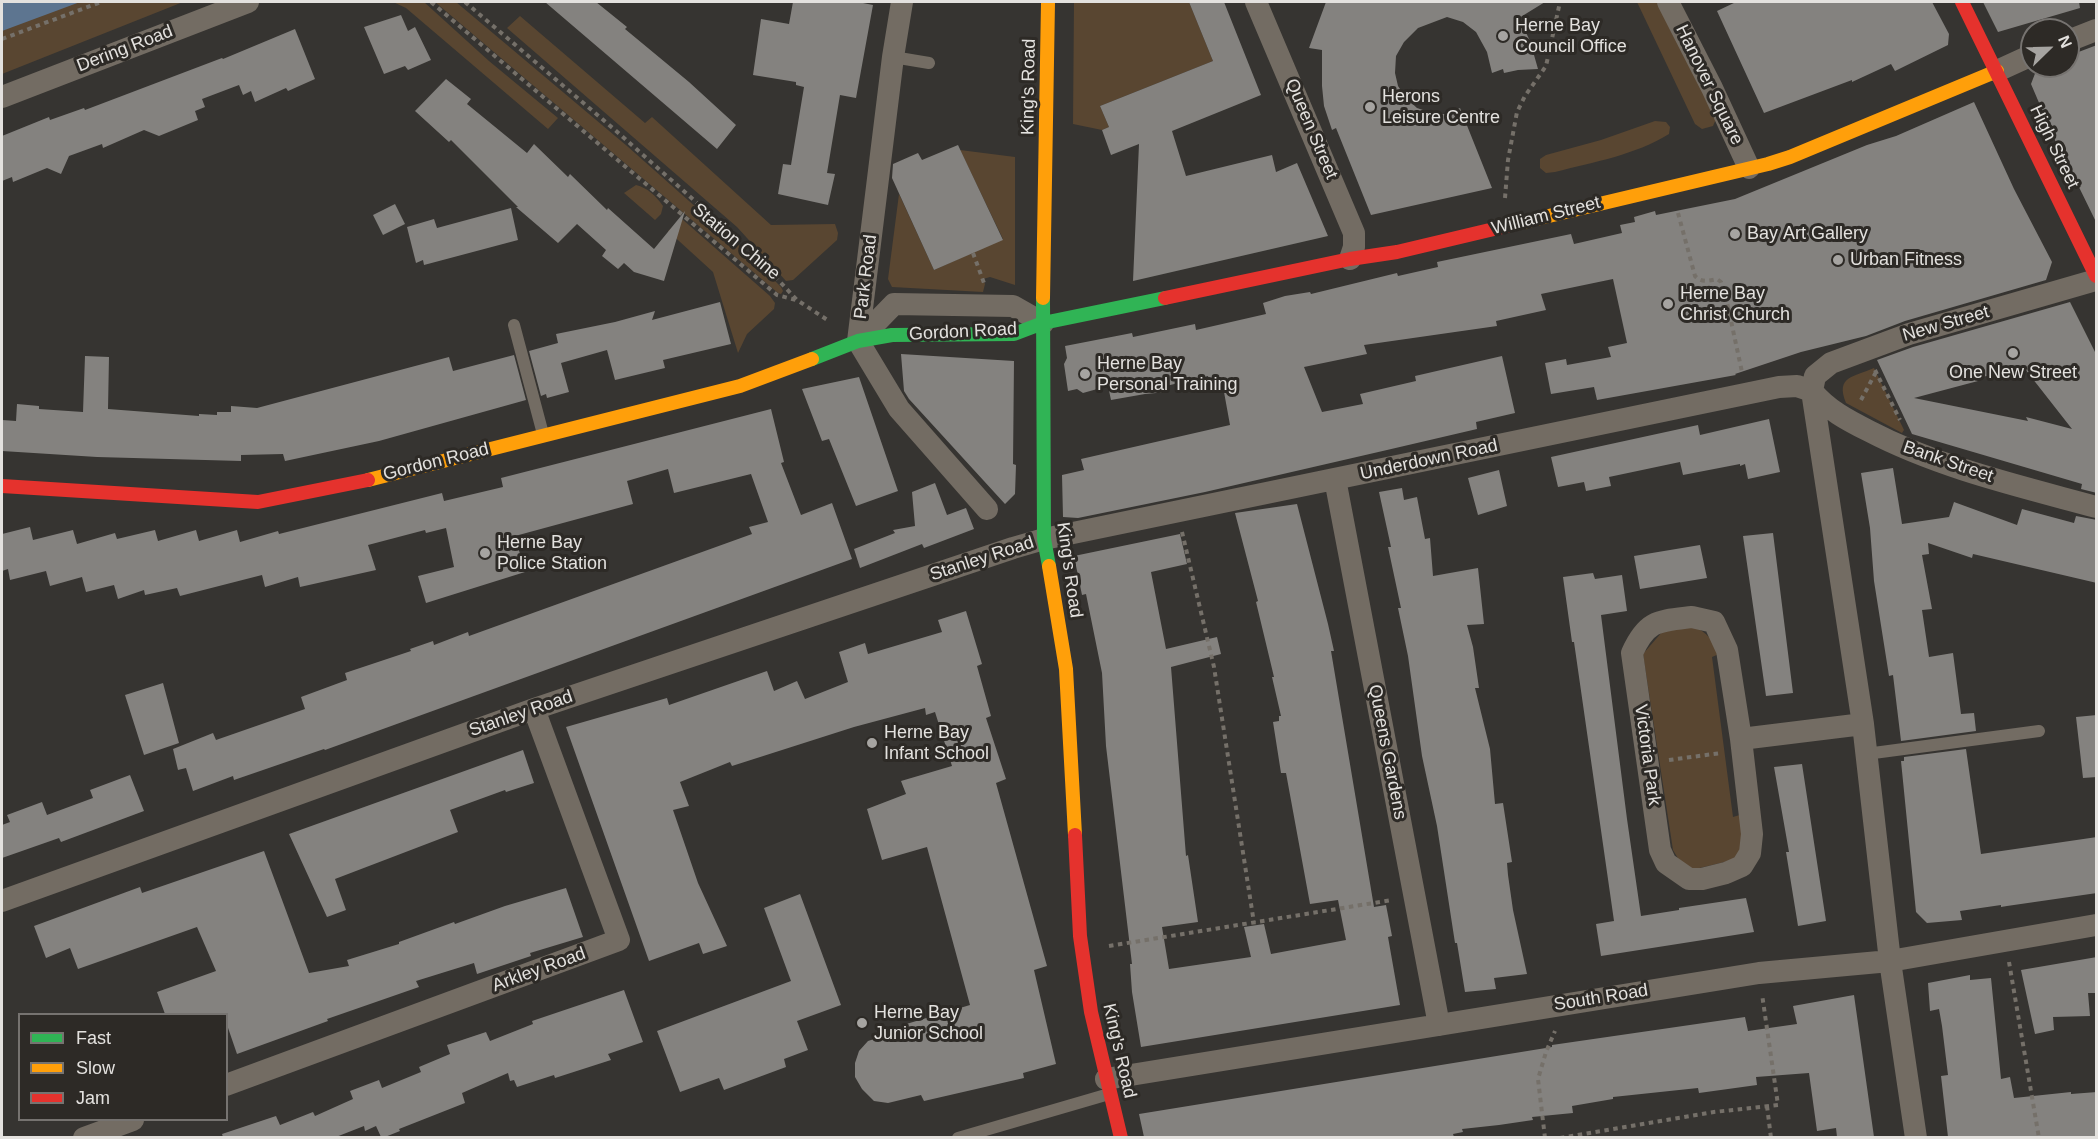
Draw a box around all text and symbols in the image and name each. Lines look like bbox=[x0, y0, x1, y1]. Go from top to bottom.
place label: Herne Bay Council Office bbox=[1515, 15, 1627, 57]
north arrow bbox=[2020, 18, 2080, 78]
street label: Dering Road bbox=[74, 21, 176, 77]
street label: Hanover Square bbox=[1671, 21, 1747, 149]
marker: Herne Bay Council Office bbox=[1496, 29, 1510, 43]
text: N bbox=[2055, 33, 2075, 50]
street label: King's Road bbox=[1017, 39, 1041, 135]
street label: Queen Street bbox=[1280, 76, 1342, 182]
place label: Herons Leisure Centre bbox=[1382, 86, 1500, 128]
marker: Herons Leisure Centre bbox=[1363, 100, 1377, 114]
street label: High Street bbox=[2025, 102, 2083, 192]
street label: William Street bbox=[1490, 192, 1602, 240]
street label: Station Chine bbox=[688, 199, 784, 285]
place label: Bay Art Gallery bbox=[1747, 223, 1868, 245]
marker: Bay Art Gallery bbox=[1728, 227, 1742, 241]
street label: Park Road bbox=[850, 233, 882, 321]
place label: Urban Fitness bbox=[1850, 249, 1962, 271]
marker: Urban Fitness bbox=[1831, 253, 1845, 267]
place label: Herne Bay Christ Church bbox=[1680, 283, 1790, 326]
marker: Herne Bay Christ Church bbox=[1661, 297, 1675, 311]
street label: New Street bbox=[1900, 301, 1992, 347]
street label: Gordon Road bbox=[908, 318, 1018, 346]
marker: One New Street bbox=[2006, 346, 2020, 360]
place label: Herne Bay Personal Training bbox=[1097, 353, 1237, 395]
place label: One New Street bbox=[1949, 362, 2077, 384]
marker: Herne Bay Personal Training bbox=[1078, 367, 1092, 381]
street label: Underdown Road bbox=[1358, 435, 1500, 485]
street label: Bank Street bbox=[1900, 436, 1996, 488]
street label: Gordon Road bbox=[381, 438, 491, 486]
street label: King's Road bbox=[1052, 521, 1086, 619]
place label: Herne Bay Police Station bbox=[497, 532, 607, 574]
street label: Stanley Road bbox=[927, 532, 1037, 586]
marker: Herne Bay Police Station bbox=[478, 546, 492, 560]
street label: Queens Gardens bbox=[1363, 683, 1411, 821]
street label: Stanley Road bbox=[466, 686, 576, 742]
street label: Victoria Park bbox=[1629, 703, 1665, 807]
place label: Herne Bay Infant School bbox=[884, 722, 989, 764]
marker: Herne Bay Infant School bbox=[865, 736, 879, 750]
street label: Arkley Road bbox=[489, 943, 589, 997]
street label: South Road bbox=[1552, 980, 1650, 1016]
place label: Herne Bay Junior School bbox=[874, 1002, 983, 1044]
street label: King's Road bbox=[1098, 1002, 1140, 1100]
legend bbox=[18, 1013, 228, 1121]
marker: Herne Bay Junior School bbox=[855, 1016, 869, 1030]
text: Fast bbox=[76, 1028, 111, 1048]
text: Slow bbox=[76, 1058, 115, 1078]
text: Jam bbox=[76, 1088, 110, 1108]

